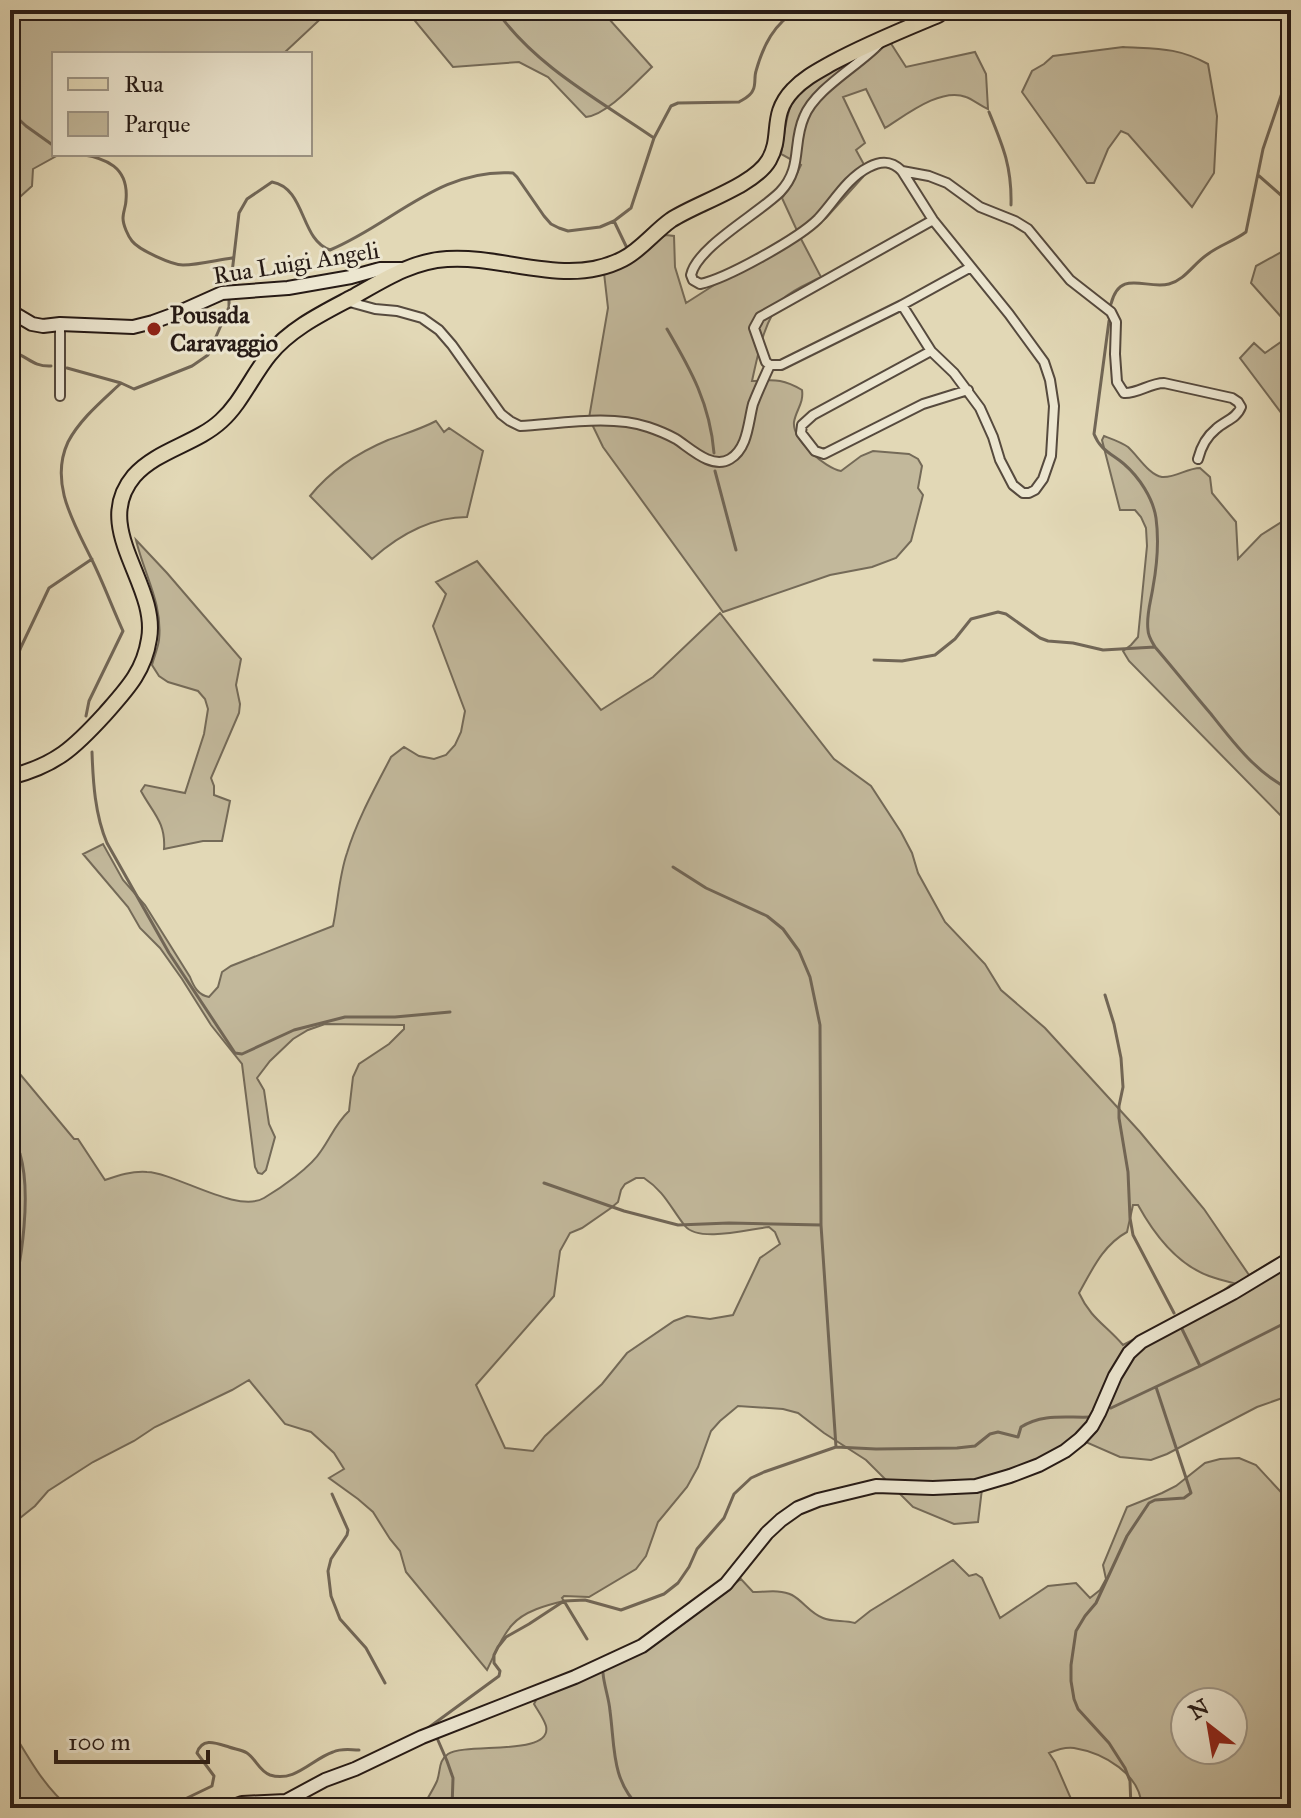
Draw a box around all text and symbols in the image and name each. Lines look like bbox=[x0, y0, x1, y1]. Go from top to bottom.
legend bbox=[52, 52, 312, 156]
text: Rua bbox=[124, 69, 164, 99]
text: Parque bbox=[124, 109, 191, 139]
street label: Rua Luigi Angeli bbox=[211, 235, 382, 291]
place label: Pousada Caravaggio bbox=[170, 300, 278, 358]
marker: Pousada Caravaggio bbox=[145, 320, 163, 338]
north arrow bbox=[1169, 1686, 1249, 1766]
text: N bbox=[1184, 1693, 1214, 1726]
scale bar bbox=[56, 1714, 208, 1764]
text: 100 m bbox=[68, 1727, 131, 1757]

